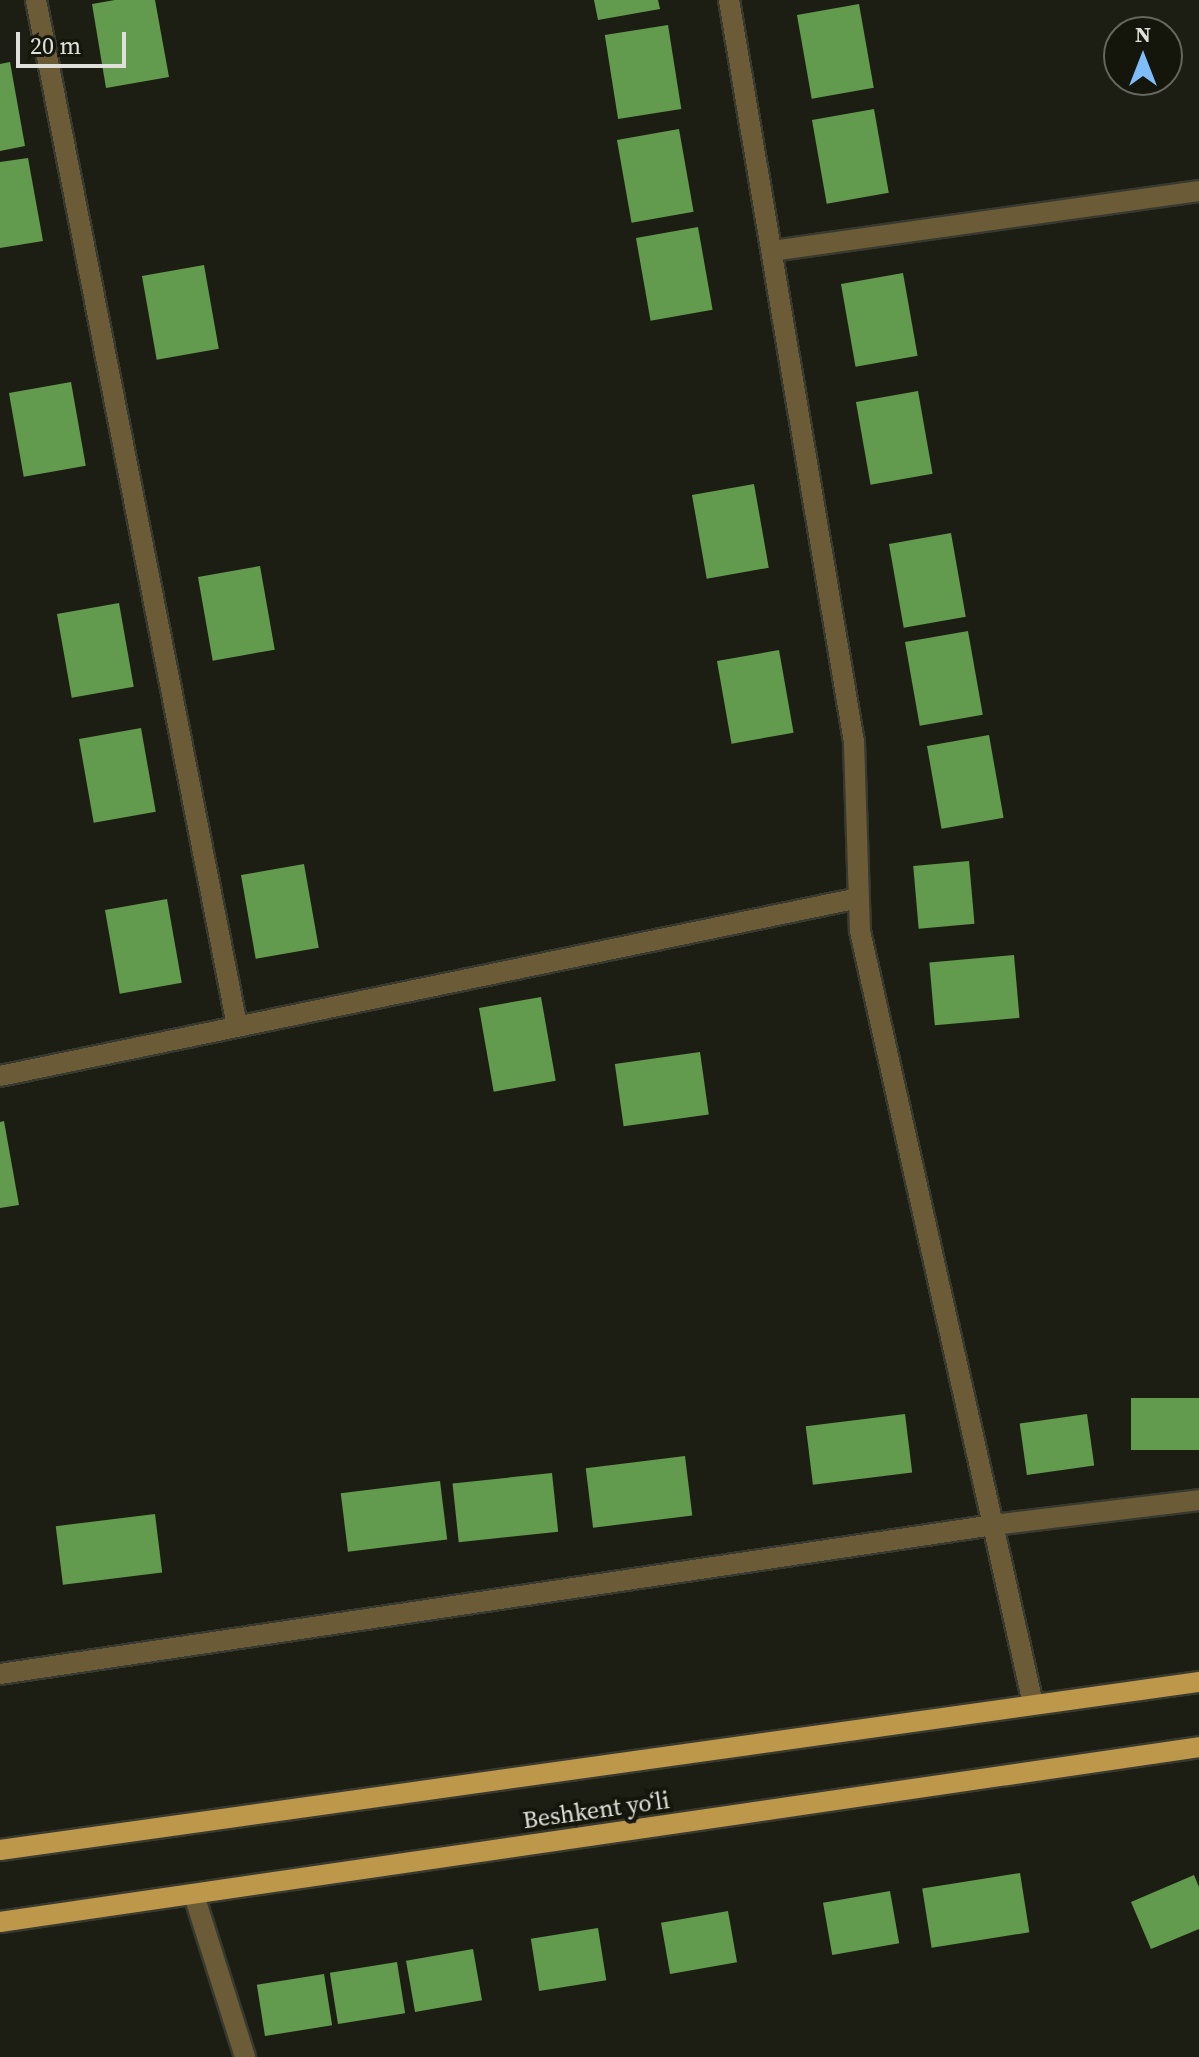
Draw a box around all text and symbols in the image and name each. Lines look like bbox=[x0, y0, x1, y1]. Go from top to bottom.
scale bar bbox=[20, 16, 130, 66]
north arrow bbox=[1103, 16, 1183, 96]
text: N bbox=[1135, 19, 1151, 49]
text: 20 m bbox=[30, 29, 81, 62]
street label: Beshkent yoʻli bbox=[521, 1785, 671, 1835]

